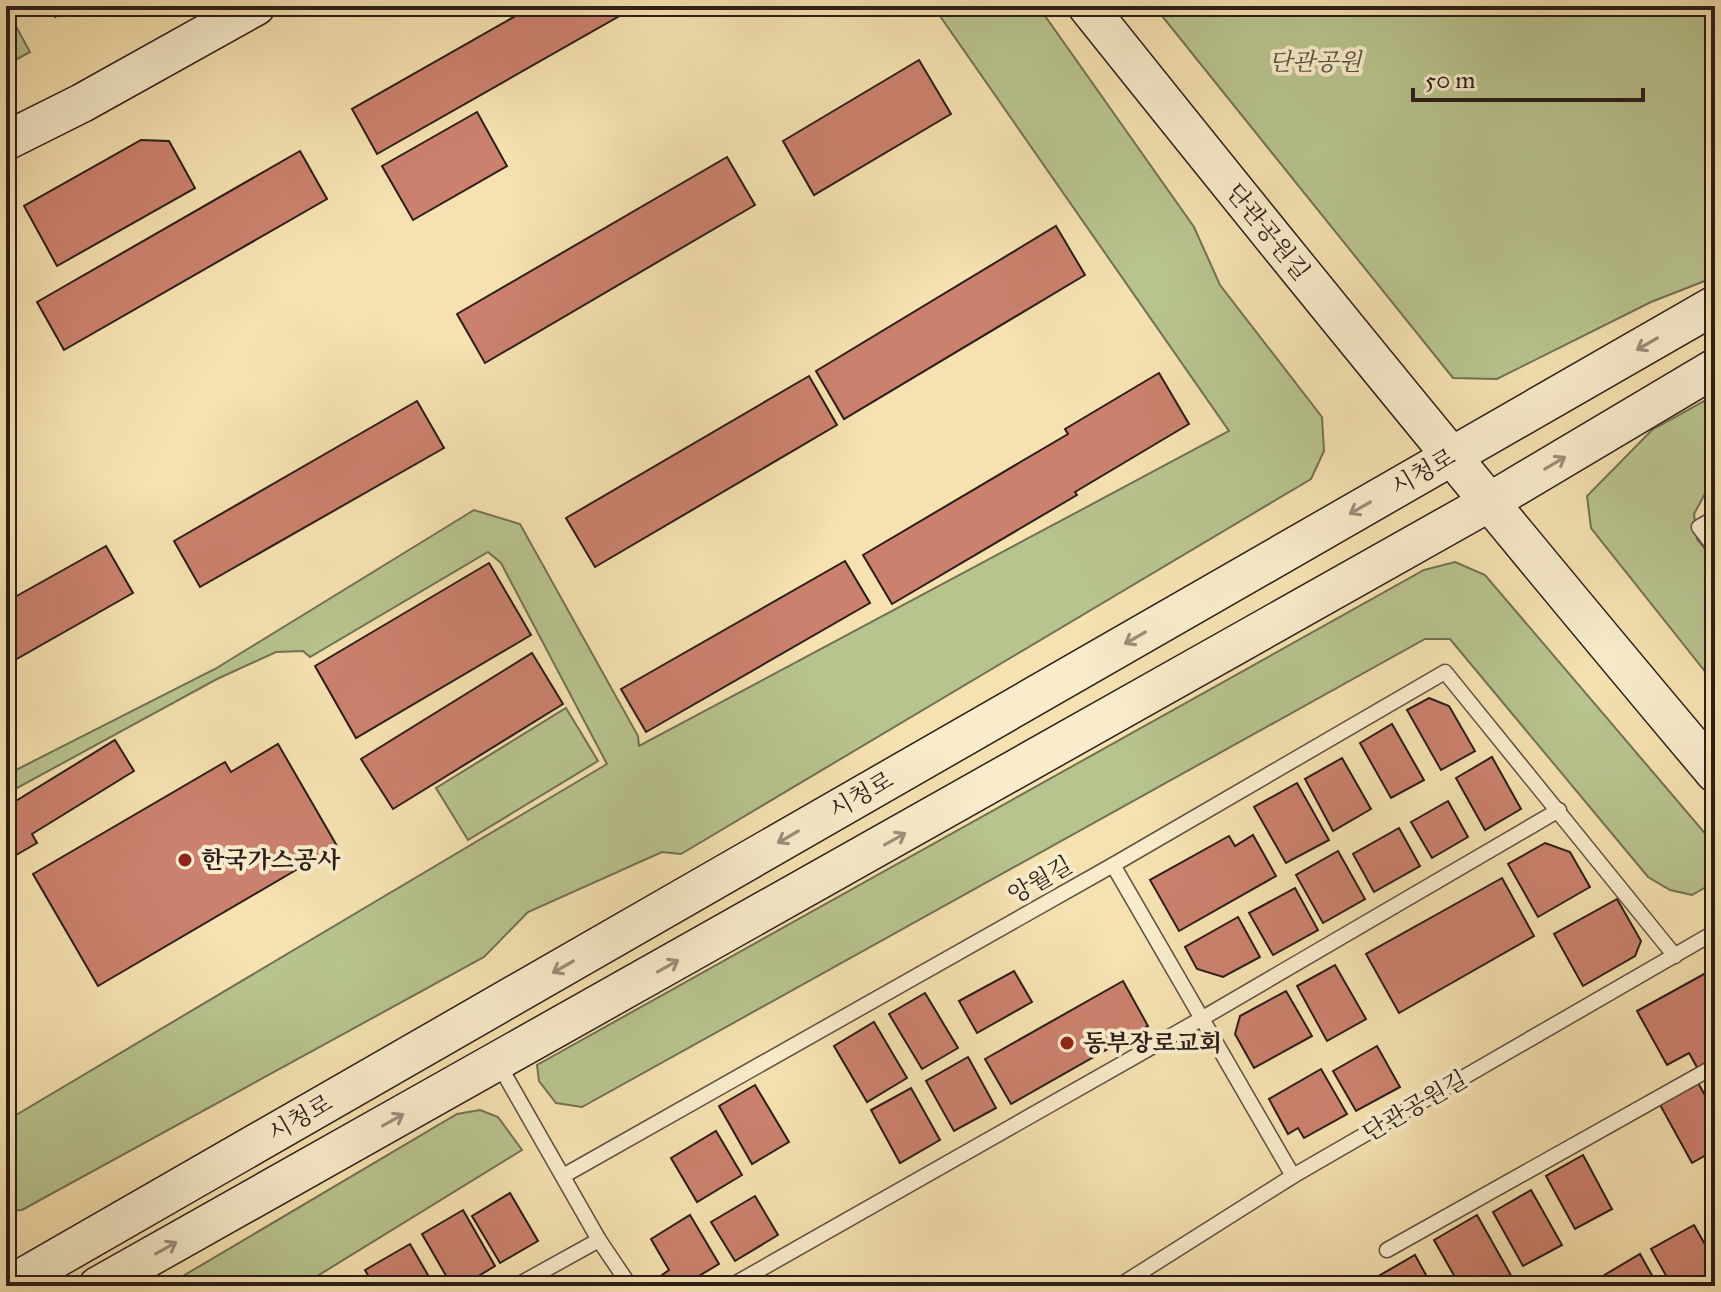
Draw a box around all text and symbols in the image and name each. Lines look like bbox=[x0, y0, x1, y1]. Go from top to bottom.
park label: 단관공원 bbox=[1269, 47, 1363, 77]
scale bar bbox=[1413, 52, 1643, 102]
text: 50 m bbox=[1425, 65, 1475, 95]
street label: 단관공원길 bbox=[1220, 178, 1316, 286]
one-way arrow bbox=[1636, 336, 1659, 352]
street label: 시청로 bbox=[1385, 442, 1461, 502]
one-way arrow bbox=[1543, 455, 1566, 471]
one-way arrow bbox=[1349, 501, 1373, 516]
one-way arrow bbox=[1124, 630, 1147, 646]
street label: 시청로 bbox=[823, 765, 899, 825]
one-way arrow bbox=[777, 829, 800, 845]
one-way arrow bbox=[883, 830, 907, 846]
place label: 한국가스공사 bbox=[201, 845, 341, 875]
street label: 앙월길 bbox=[1002, 850, 1078, 910]
marker: 한국가스공사 bbox=[176, 851, 194, 869]
one-way arrow bbox=[656, 957, 680, 973]
one-way arrow bbox=[552, 959, 575, 975]
place label: 동부장로교회 bbox=[1083, 1028, 1222, 1058]
marker: 동부장로교회 bbox=[1058, 1034, 1076, 1052]
street label: 단관공원길 bbox=[1357, 1064, 1473, 1148]
street label: 시청로 bbox=[262, 1088, 338, 1148]
one-way arrow bbox=[381, 1112, 404, 1128]
one-way arrow bbox=[154, 1240, 178, 1255]

